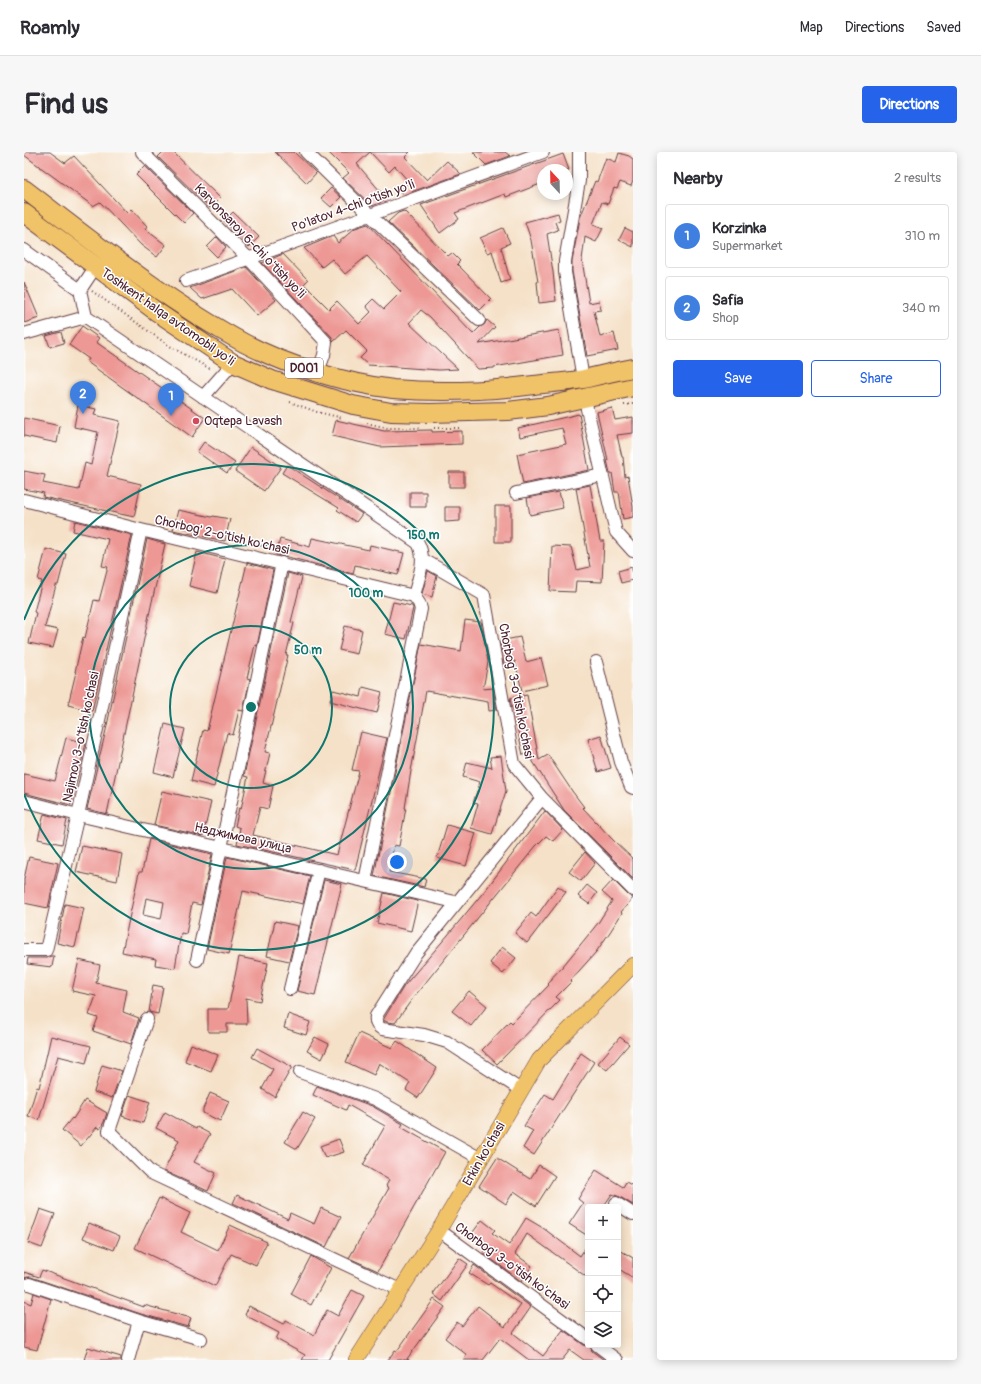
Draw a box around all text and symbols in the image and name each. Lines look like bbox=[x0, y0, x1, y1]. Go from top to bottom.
text: Roamly bbox=[20, 16, 80, 40]
text: Map bbox=[800, 19, 823, 36]
text: Directions bbox=[845, 19, 904, 36]
text: Saved bbox=[926, 19, 961, 36]
button: Directions bbox=[862, 86, 957, 123]
text: Find us bbox=[24, 87, 108, 122]
north arrow bbox=[537, 164, 573, 200]
text: Nearby bbox=[673, 168, 722, 189]
text: 2 results bbox=[894, 170, 941, 186]
street label: Po'latov 4-chi o'tish yo'li bbox=[289, 176, 417, 236]
street label: Karvonsaroy 6-chi o'tish yo'li bbox=[191, 180, 309, 302]
text: Korzinka bbox=[712, 219, 767, 238]
text: 1 bbox=[684, 228, 690, 244]
text: 310 m bbox=[904, 228, 940, 244]
text: Supermarket bbox=[712, 238, 783, 254]
street label: Toshkent halqa avtomobil yo'li bbox=[98, 265, 238, 369]
text: Safia bbox=[712, 291, 743, 310]
text: 2 bbox=[683, 300, 691, 316]
text: 340 m bbox=[902, 300, 940, 316]
text: Shop bbox=[712, 310, 739, 326]
road number: D001 bbox=[285, 358, 323, 378]
button: Save bbox=[673, 360, 803, 397]
button: Share bbox=[811, 360, 941, 397]
pin: 2 bbox=[70, 381, 96, 414]
pin: 1 bbox=[158, 383, 184, 416]
place label: Oqtepa Lavash bbox=[204, 413, 282, 429]
marker: Oqtepa Lavash bbox=[191, 416, 201, 426]
street label: Chorbog' 2-o'tish ko'chasi bbox=[153, 512, 291, 558]
text: 150 m bbox=[407, 528, 440, 543]
text: 100 m bbox=[349, 586, 384, 601]
street label: Chorbog' 3-o'tish ko'chasi bbox=[495, 622, 537, 760]
text: 50 m bbox=[294, 643, 322, 658]
street label: Najimov 3-o'tish ko'chasi bbox=[59, 670, 103, 804]
centre of rings bbox=[244, 700, 258, 714]
street label: Наджимова улица bbox=[193, 819, 293, 857]
your location bbox=[387, 852, 407, 872]
street label: Erkin ko'chasi bbox=[459, 1119, 509, 1189]
map controls bbox=[585, 1204, 621, 1348]
button: + bbox=[585, 1204, 621, 1240]
street label: Chorbog' 3-o'tish ko'chasi bbox=[452, 1219, 572, 1313]
button: − bbox=[585, 1240, 621, 1276]
button: locate bbox=[585, 1276, 621, 1312]
button: layers bbox=[585, 1312, 621, 1348]

